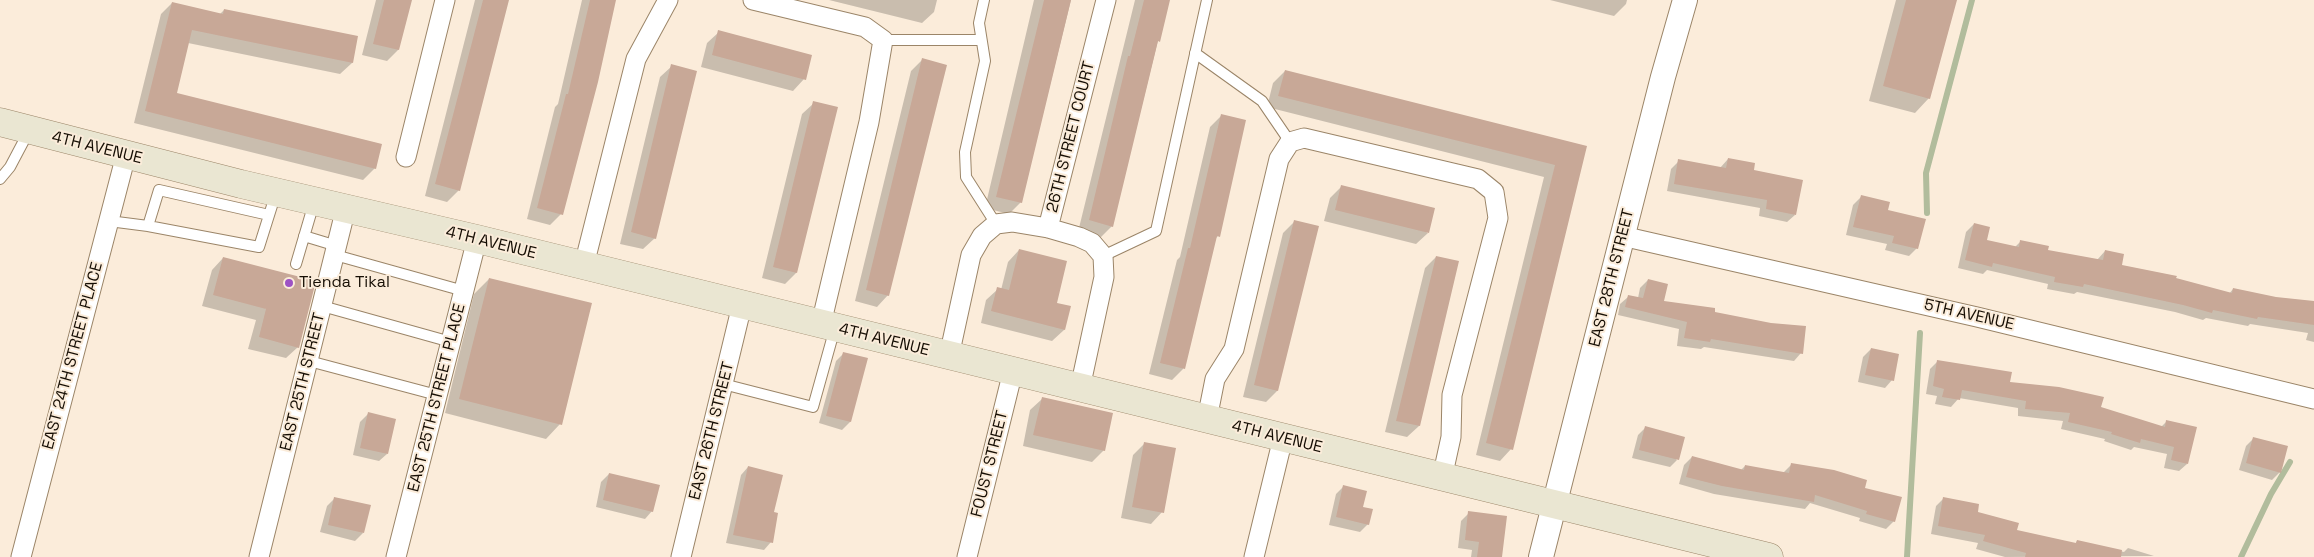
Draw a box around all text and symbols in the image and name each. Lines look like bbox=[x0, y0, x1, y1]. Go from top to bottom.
street label: 26TH STREET COURT bbox=[1043, 60, 1099, 214]
street label: 4TH AVENUE bbox=[50, 128, 144, 168]
street label: EAST 28TH STREET bbox=[1586, 207, 1638, 349]
street label: 4TH AVENUE bbox=[444, 223, 538, 263]
street label: EAST 24TH STREET PLACE bbox=[39, 260, 107, 452]
place label: Tienda Tikal bbox=[299, 273, 390, 293]
marker: Tienda Tikal bbox=[283, 277, 295, 289]
street label: 5TH AVENUE bbox=[1922, 295, 2016, 335]
street label: EAST 25TH STREET PLACE bbox=[404, 302, 470, 494]
street label: EAST 25TH STREET bbox=[277, 311, 329, 453]
street label: 4TH AVENUE bbox=[837, 320, 931, 360]
street label: EAST 26TH STREET bbox=[686, 360, 738, 502]
street label: FOUST STREET bbox=[968, 409, 1012, 519]
street label: 4TH AVENUE bbox=[1230, 417, 1324, 457]

